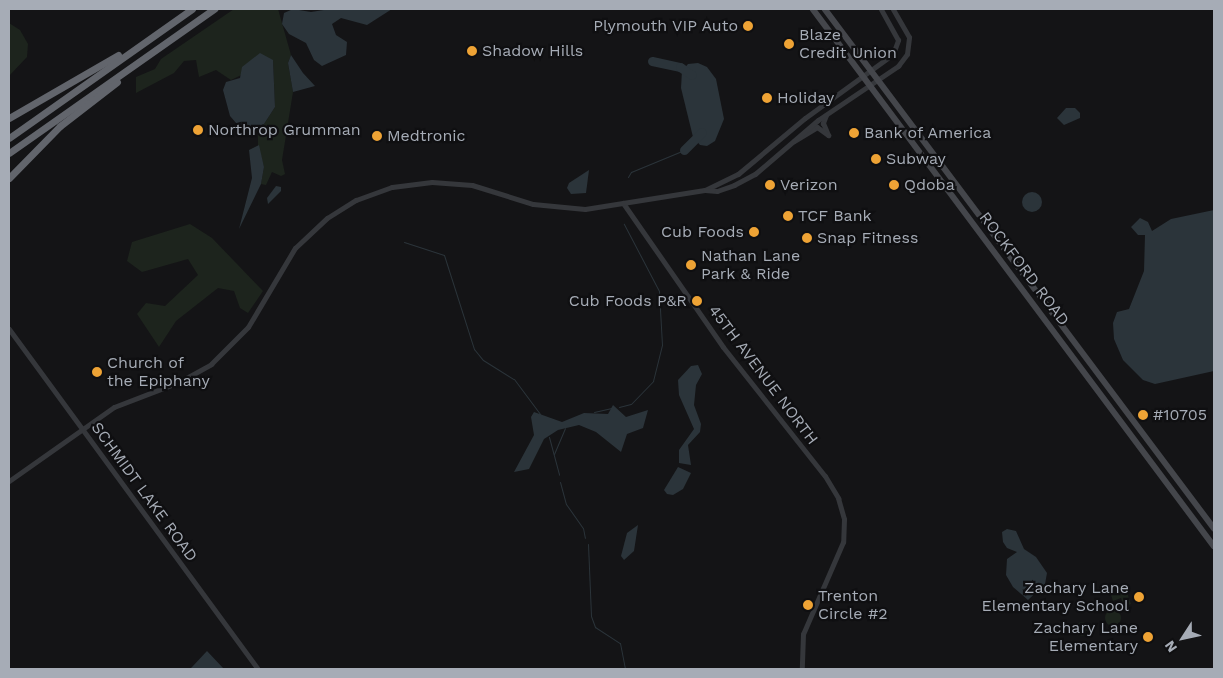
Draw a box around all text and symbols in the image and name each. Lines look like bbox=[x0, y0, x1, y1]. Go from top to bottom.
place label: Plymouth VIP Auto bbox=[592, 16, 738, 36]
marker: Plymouth VIP Auto bbox=[742, 20, 754, 32]
place label: Blaze Credit Union bbox=[799, 25, 897, 63]
marker: Blaze Credit Union bbox=[783, 38, 795, 50]
place label: Shadow Hills bbox=[482, 41, 584, 61]
marker: Shadow Hills bbox=[466, 45, 478, 57]
place label: Holiday bbox=[777, 88, 834, 108]
marker: Holiday bbox=[761, 92, 773, 104]
place label: Northrop Grumman bbox=[208, 120, 361, 140]
place label: Bank of America bbox=[864, 123, 993, 143]
marker: Northrop Grumman bbox=[192, 124, 204, 136]
place label: Medtronic bbox=[387, 126, 465, 146]
marker: Bank of America bbox=[848, 127, 860, 139]
marker: Medtronic bbox=[371, 130, 383, 142]
place label: Subway bbox=[886, 149, 946, 169]
marker: Subway bbox=[870, 153, 882, 165]
place label: Verizon bbox=[780, 175, 838, 195]
place label: Qdoba bbox=[904, 175, 955, 195]
marker: Verizon bbox=[764, 179, 776, 191]
marker: Qdoba bbox=[888, 179, 900, 191]
place label: TCF Bank bbox=[798, 206, 872, 226]
street label: ROCKFORD ROAD bbox=[975, 208, 1073, 330]
marker: TCF Bank bbox=[782, 210, 794, 222]
place label: Cub Foods bbox=[661, 222, 744, 242]
marker: Cub Foods bbox=[748, 226, 760, 238]
place label: Snap Fitness bbox=[817, 228, 918, 248]
marker: Snap Fitness bbox=[801, 232, 813, 244]
place label: Nathan Lane Park & Ride bbox=[701, 246, 800, 284]
marker: Nathan Lane Park & Ride bbox=[685, 259, 697, 271]
place label: Cub Foods P&R bbox=[569, 291, 687, 311]
marker: Cub Foods P&R bbox=[691, 295, 703, 307]
street label: 45TH AVENUE NORTH bbox=[704, 301, 822, 449]
place label: Church of the Epiphany bbox=[107, 353, 210, 391]
marker: Church of the Epiphany bbox=[91, 366, 103, 378]
place label: #10705 bbox=[1153, 405, 1207, 425]
marker: #10705 bbox=[1137, 409, 1149, 421]
street label: SCHMIDT LAKE ROAD bbox=[87, 418, 201, 566]
place label: Zachary Lane Elementary School bbox=[981, 578, 1129, 616]
place label: Trenton Circle #2 bbox=[818, 586, 888, 624]
marker: Zachary Lane Elementary School bbox=[1133, 591, 1145, 603]
marker: Trenton Circle #2 bbox=[802, 599, 814, 611]
north arrow bbox=[1158, 613, 1208, 663]
place label: Zachary Lane Elementary bbox=[1033, 618, 1138, 656]
marker: Zachary Lane Elementary bbox=[1142, 631, 1154, 643]
text: N bbox=[1161, 638, 1180, 655]

